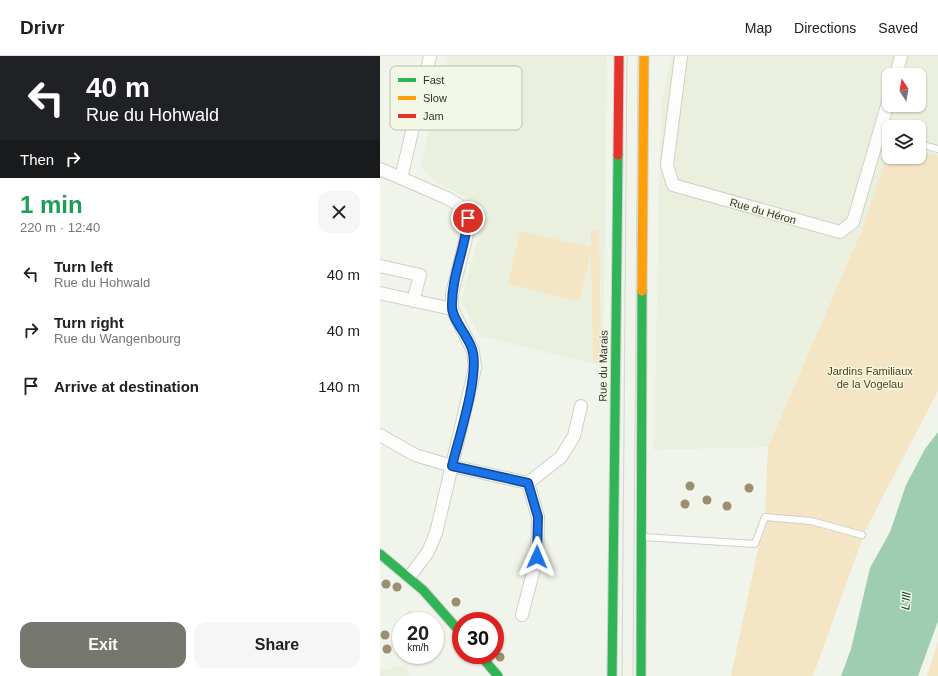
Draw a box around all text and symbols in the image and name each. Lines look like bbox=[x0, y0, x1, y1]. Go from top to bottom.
text: Drivr bbox=[20, 17, 64, 38]
text: Map bbox=[745, 20, 772, 36]
text: Directions bbox=[794, 20, 856, 36]
text: Saved bbox=[878, 20, 918, 36]
legend bbox=[390, 66, 522, 130]
north arrow bbox=[882, 68, 926, 112]
map controls bbox=[882, 68, 926, 164]
icon: left bbox=[20, 72, 72, 124]
text: 40 m bbox=[86, 72, 150, 103]
text: Fast bbox=[423, 74, 444, 86]
text: Slow bbox=[423, 92, 447, 104]
text: Rue du Hohwald bbox=[86, 105, 219, 125]
text: Jam bbox=[423, 110, 444, 122]
button: layers bbox=[882, 120, 926, 164]
icon: right bbox=[62, 148, 84, 170]
text: Then bbox=[20, 151, 54, 168]
text: 1 min bbox=[20, 191, 83, 218]
button: close bbox=[318, 191, 360, 233]
street label: Rue du Héron bbox=[728, 196, 798, 226]
pin bbox=[451, 201, 485, 235]
icon: arrive bbox=[457, 207, 479, 229]
text: 220 m · 12:40 bbox=[20, 220, 100, 235]
text: Turn left bbox=[54, 258, 113, 275]
icon: left bbox=[20, 263, 42, 285]
text: 40 m bbox=[327, 266, 360, 283]
text: Rue du Hohwald bbox=[54, 275, 150, 290]
text: Turn right bbox=[54, 314, 124, 331]
icon: right bbox=[20, 319, 42, 341]
text: 40 m bbox=[327, 322, 360, 339]
street label: Rue du Marais bbox=[596, 330, 610, 402]
text: Rue du Wangenbourg bbox=[54, 331, 181, 346]
park label: Jardins Familiaux de la Vogelau bbox=[827, 365, 913, 390]
icon: arrive bbox=[20, 375, 42, 397]
text: Arrive at destination bbox=[54, 378, 199, 395]
text: 140 m bbox=[318, 378, 360, 395]
position arrow bbox=[516, 536, 558, 578]
water label: L'Ill bbox=[898, 591, 914, 610]
speed limit sign: 30 bbox=[452, 612, 504, 664]
button: Exit bbox=[20, 622, 186, 668]
button: Share bbox=[194, 622, 360, 668]
text: 20 bbox=[407, 622, 429, 644]
text: km/h bbox=[407, 642, 429, 653]

